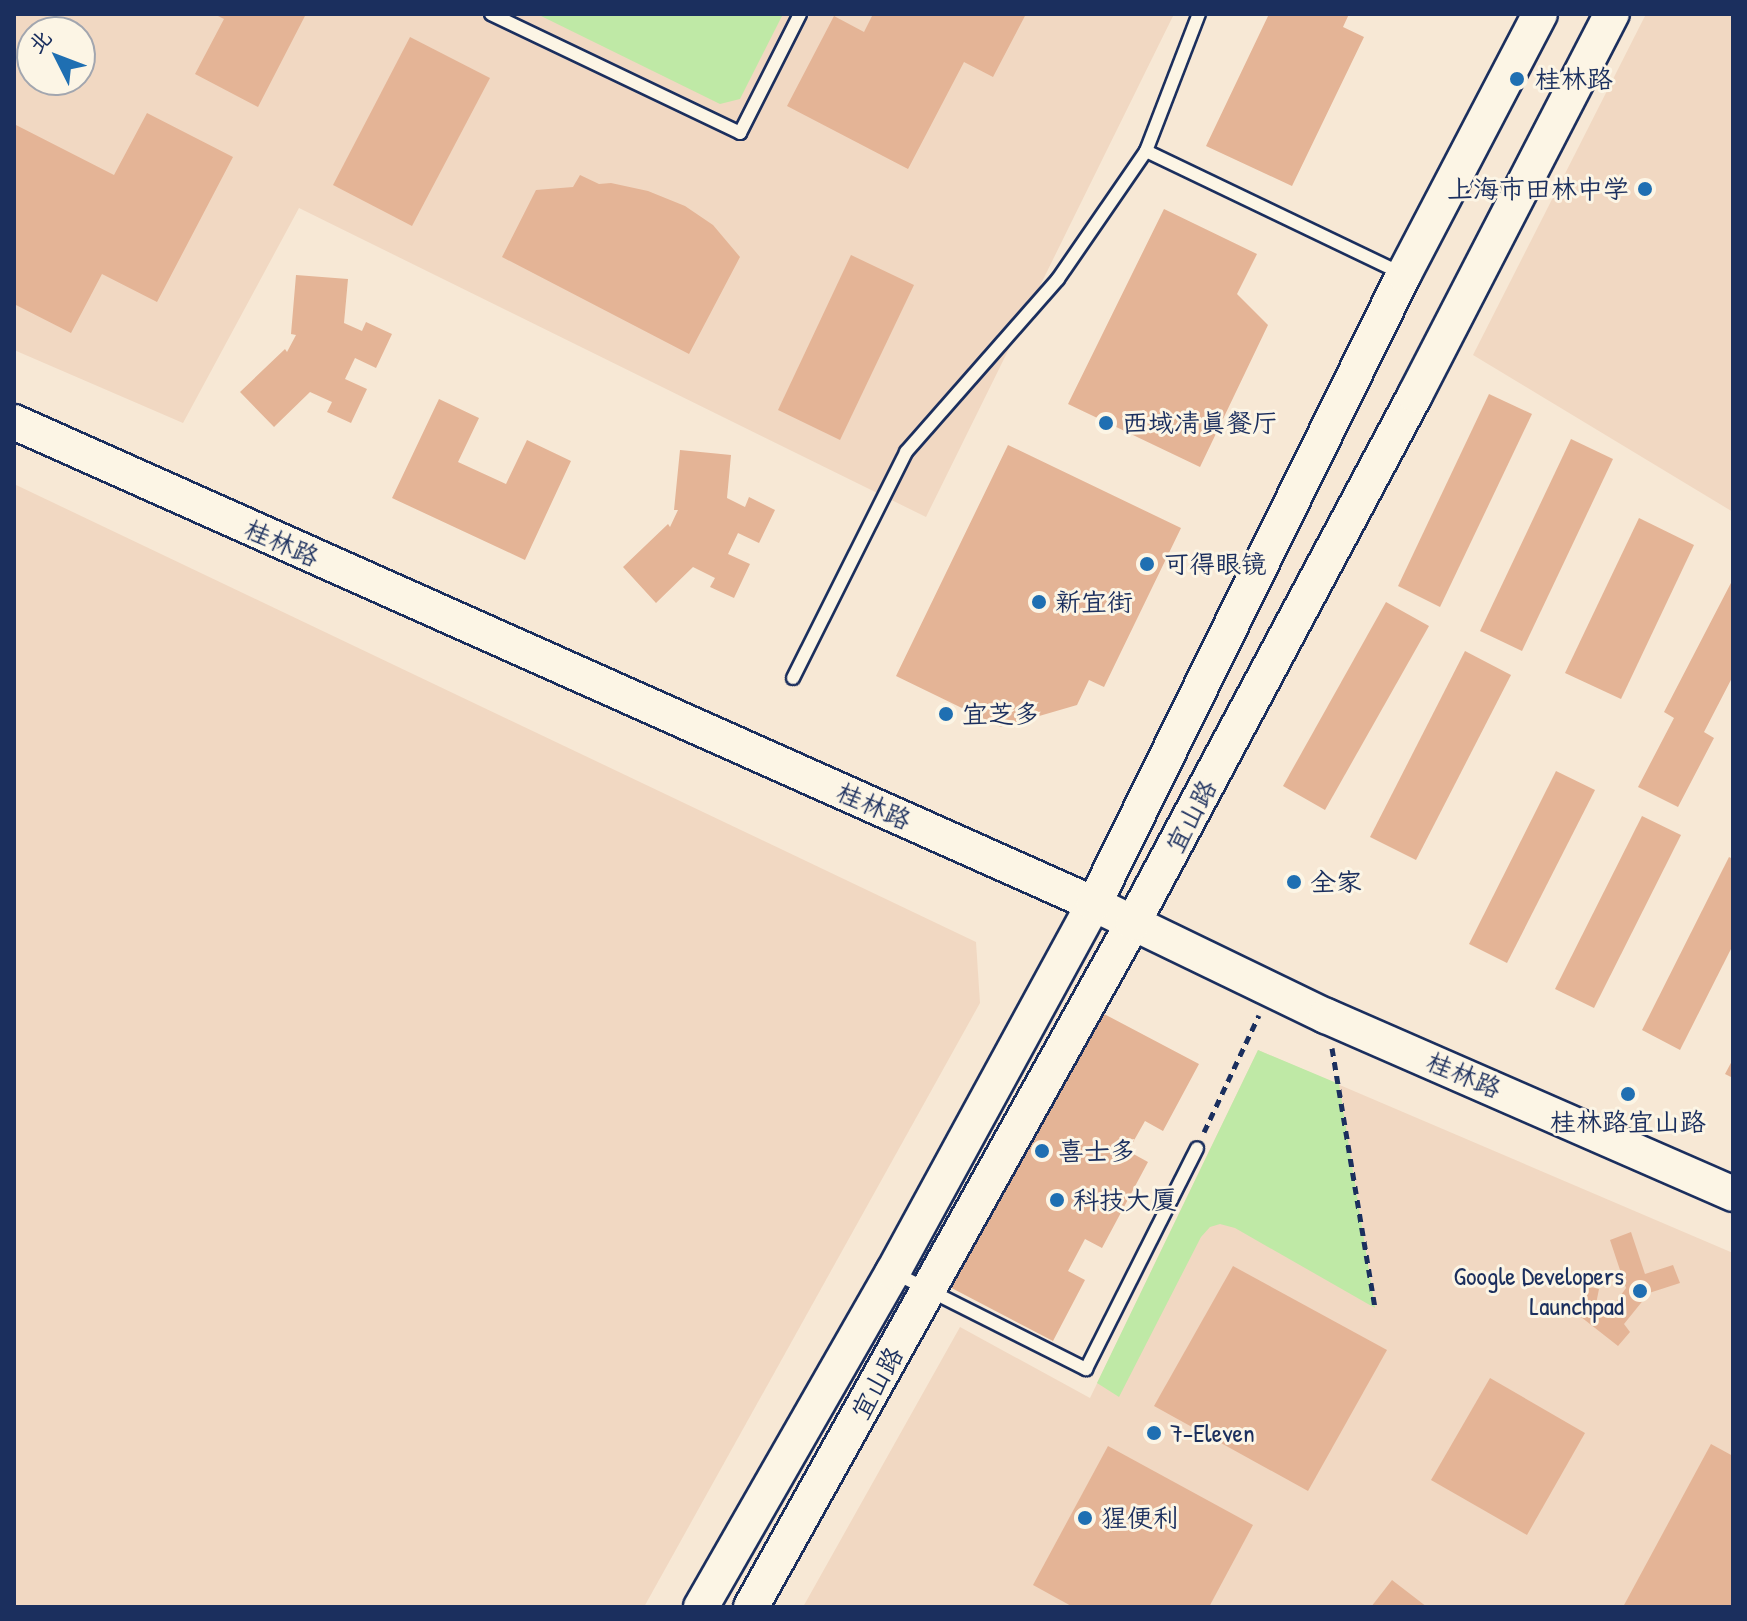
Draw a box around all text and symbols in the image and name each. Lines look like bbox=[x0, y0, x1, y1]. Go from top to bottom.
north arrow bbox=[16, 16, 96, 96]
text: 北 bbox=[21, 23, 58, 60]
place label: 桂林路 bbox=[1535, 63, 1613, 95]
marker: 桂林路 bbox=[1506, 68, 1528, 90]
place label: 上海市田林中学 bbox=[1447, 173, 1629, 205]
marker: 上海市田林中学 bbox=[1636, 180, 1654, 198]
place label: 西域凊真餐厅 bbox=[1122, 407, 1278, 439]
marker: 西域凊真餐厅 bbox=[1097, 414, 1115, 432]
street label: 桂林路 bbox=[240, 513, 324, 573]
place label: 可得眼镜 bbox=[1163, 548, 1267, 580]
marker: 可得眼镜 bbox=[1138, 555, 1156, 573]
place label: 新宜街 bbox=[1055, 586, 1133, 618]
marker: 新宜街 bbox=[1030, 593, 1048, 611]
place label: 宜芝多 bbox=[962, 698, 1040, 730]
marker: 宜芝多 bbox=[937, 705, 955, 723]
street label: 宜山路 bbox=[1159, 774, 1223, 858]
street label: 桂林路 bbox=[832, 776, 916, 836]
place label: 全家 bbox=[1310, 866, 1362, 898]
marker: 全家 bbox=[1285, 873, 1303, 891]
street label: 桂林路 bbox=[1422, 1045, 1506, 1105]
marker: 桂林路宜山路 bbox=[1619, 1085, 1637, 1103]
place label: 桂林路宜山路 bbox=[1550, 1106, 1706, 1138]
place label: 喜士多 bbox=[1058, 1135, 1136, 1167]
marker: 喜士多 bbox=[1033, 1142, 1051, 1160]
place label: 科技大厦 bbox=[1073, 1184, 1177, 1216]
marker: 科技大厦 bbox=[1048, 1191, 1066, 1209]
place label: Google Developers Launchpad bbox=[1453, 1260, 1624, 1322]
marker: Google Developers Launchpad bbox=[1631, 1282, 1649, 1300]
street label: 宜山路 bbox=[844, 1341, 910, 1425]
place label: 7-Eleven bbox=[1170, 1417, 1255, 1449]
marker: 7-Eleven bbox=[1145, 1424, 1163, 1442]
place label: 猩便利 bbox=[1101, 1502, 1179, 1534]
marker: 猩便利 bbox=[1076, 1509, 1094, 1527]

